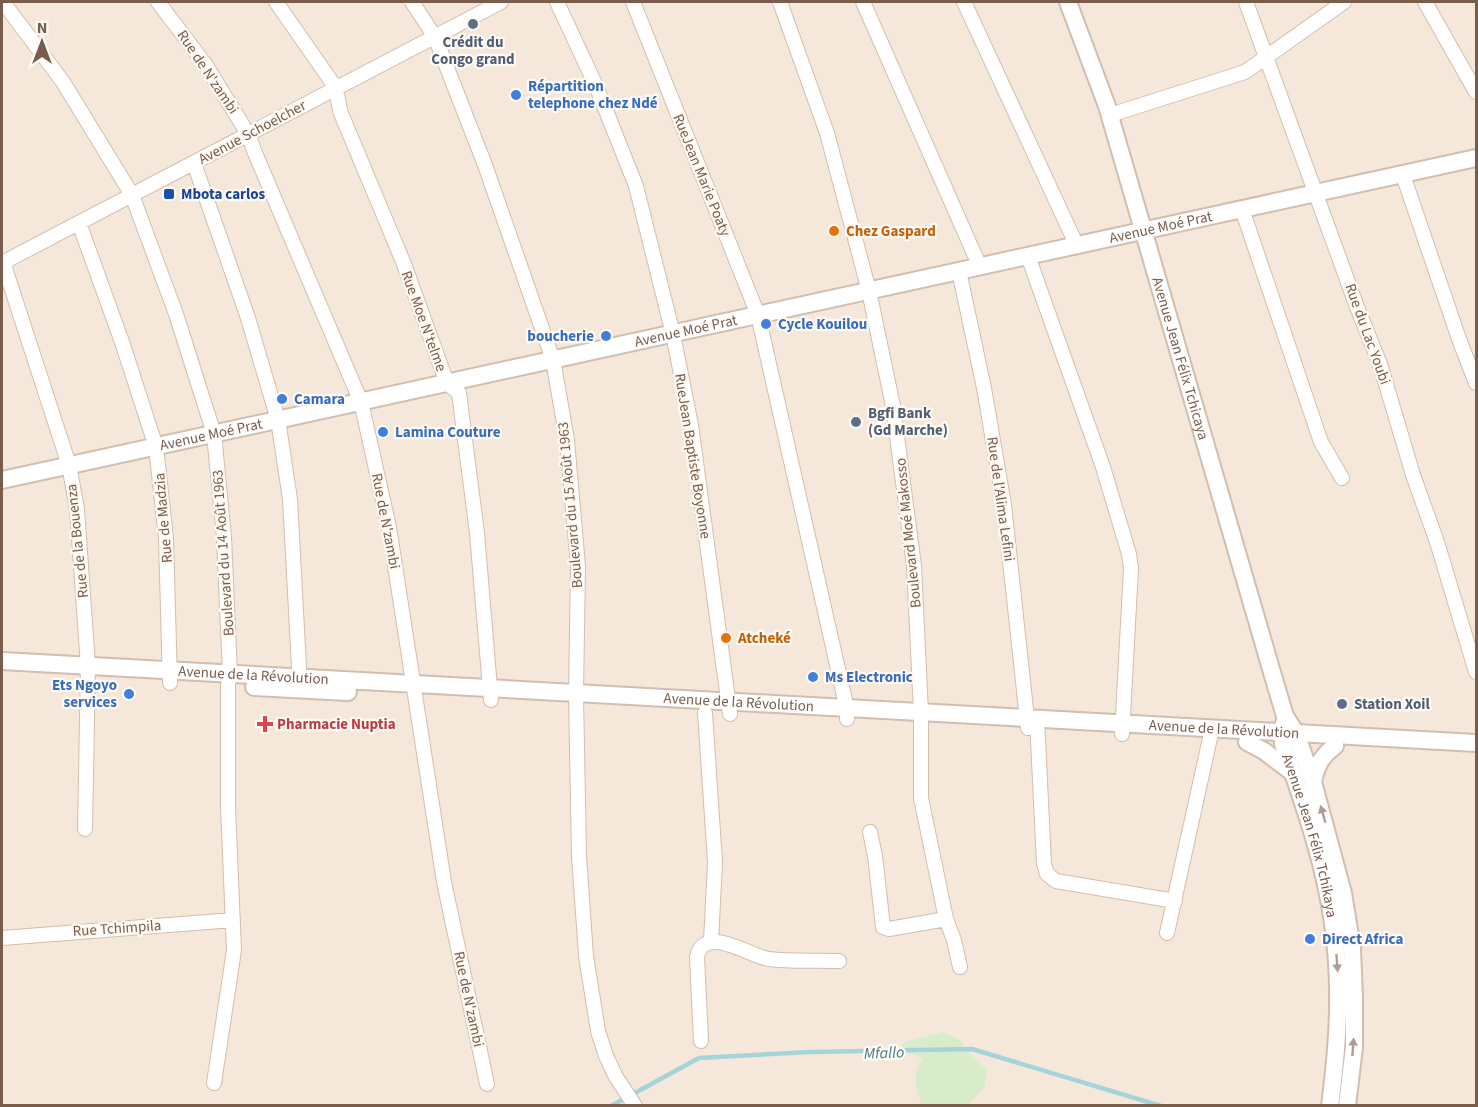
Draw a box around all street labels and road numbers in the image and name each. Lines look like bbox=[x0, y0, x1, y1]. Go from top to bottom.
street label: Rue de N'zambi bbox=[172, 26, 244, 119]
street label: Avenue Schoelcher bbox=[195, 95, 311, 170]
street label: RueJean Marie Poaty bbox=[667, 111, 736, 240]
street label: Avenue Moé Prat bbox=[1107, 206, 1214, 249]
street label: Rue Moe N'telme bbox=[396, 268, 452, 375]
street label: Avenue Jean Félix Tchicaya bbox=[1146, 275, 1214, 443]
street label: Rue du Lac Youbi bbox=[1340, 281, 1396, 388]
street label: Avenue Moé Prat bbox=[633, 310, 739, 353]
street label: RueJean Baptiste Boyonne bbox=[669, 372, 716, 540]
street label: Avenue Moé Prat bbox=[158, 413, 265, 456]
street label: Boulevard du 15 Août 1963 bbox=[553, 421, 588, 589]
street label: Rue de l'Alima Lefini bbox=[981, 435, 1020, 563]
street label: Boulevard Moé Makosso bbox=[890, 457, 927, 609]
street label: Boulevard du 14 Août 1963 bbox=[207, 469, 240, 637]
street label: Rue de N'zambi bbox=[366, 471, 405, 571]
street label: Rue de Madzia bbox=[149, 472, 178, 564]
street label: Rue de la Bouenza bbox=[61, 483, 94, 599]
street label: Avenue de la Révolution bbox=[178, 661, 329, 690]
street label: Avenue de la Révolution bbox=[663, 688, 815, 717]
street label: Avenue de la Révolution bbox=[1148, 715, 1300, 744]
street label: Avenue Jean Félix Tchikaya bbox=[1276, 751, 1342, 919]
street label: Rue Tchimpila bbox=[72, 915, 162, 942]
street label: Rue de N'zambi bbox=[448, 949, 489, 1049]

